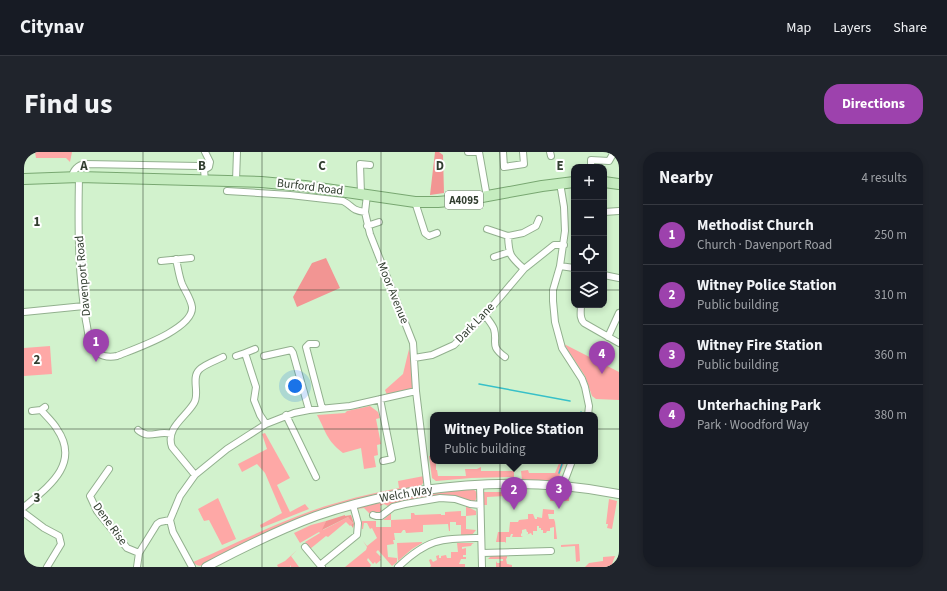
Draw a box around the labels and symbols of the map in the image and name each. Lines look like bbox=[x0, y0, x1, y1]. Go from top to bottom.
text: A bbox=[79, 157, 88, 175]
text: B bbox=[198, 157, 206, 175]
text: C bbox=[318, 157, 326, 175]
text: D bbox=[436, 157, 444, 175]
text: E bbox=[556, 157, 564, 175]
street label: Burford Road bbox=[276, 175, 344, 199]
road number: A4095 bbox=[445, 191, 483, 209]
text: 1 bbox=[34, 213, 41, 231]
street label: Davenport Road bbox=[71, 235, 95, 317]
street label: Moor Avenue bbox=[373, 260, 413, 326]
street label: Dark Lane bbox=[451, 299, 499, 347]
pin: 1 bbox=[83, 329, 109, 362]
pin: 4 bbox=[589, 341, 615, 374]
text: 2 bbox=[34, 351, 41, 369]
your location bbox=[285, 376, 305, 396]
pin: 3 bbox=[546, 476, 572, 509]
pin: 2 bbox=[501, 477, 527, 510]
street label: Welch Way bbox=[378, 481, 434, 507]
text: 3 bbox=[34, 489, 41, 507]
street label: Dene Rise bbox=[89, 499, 131, 549]

